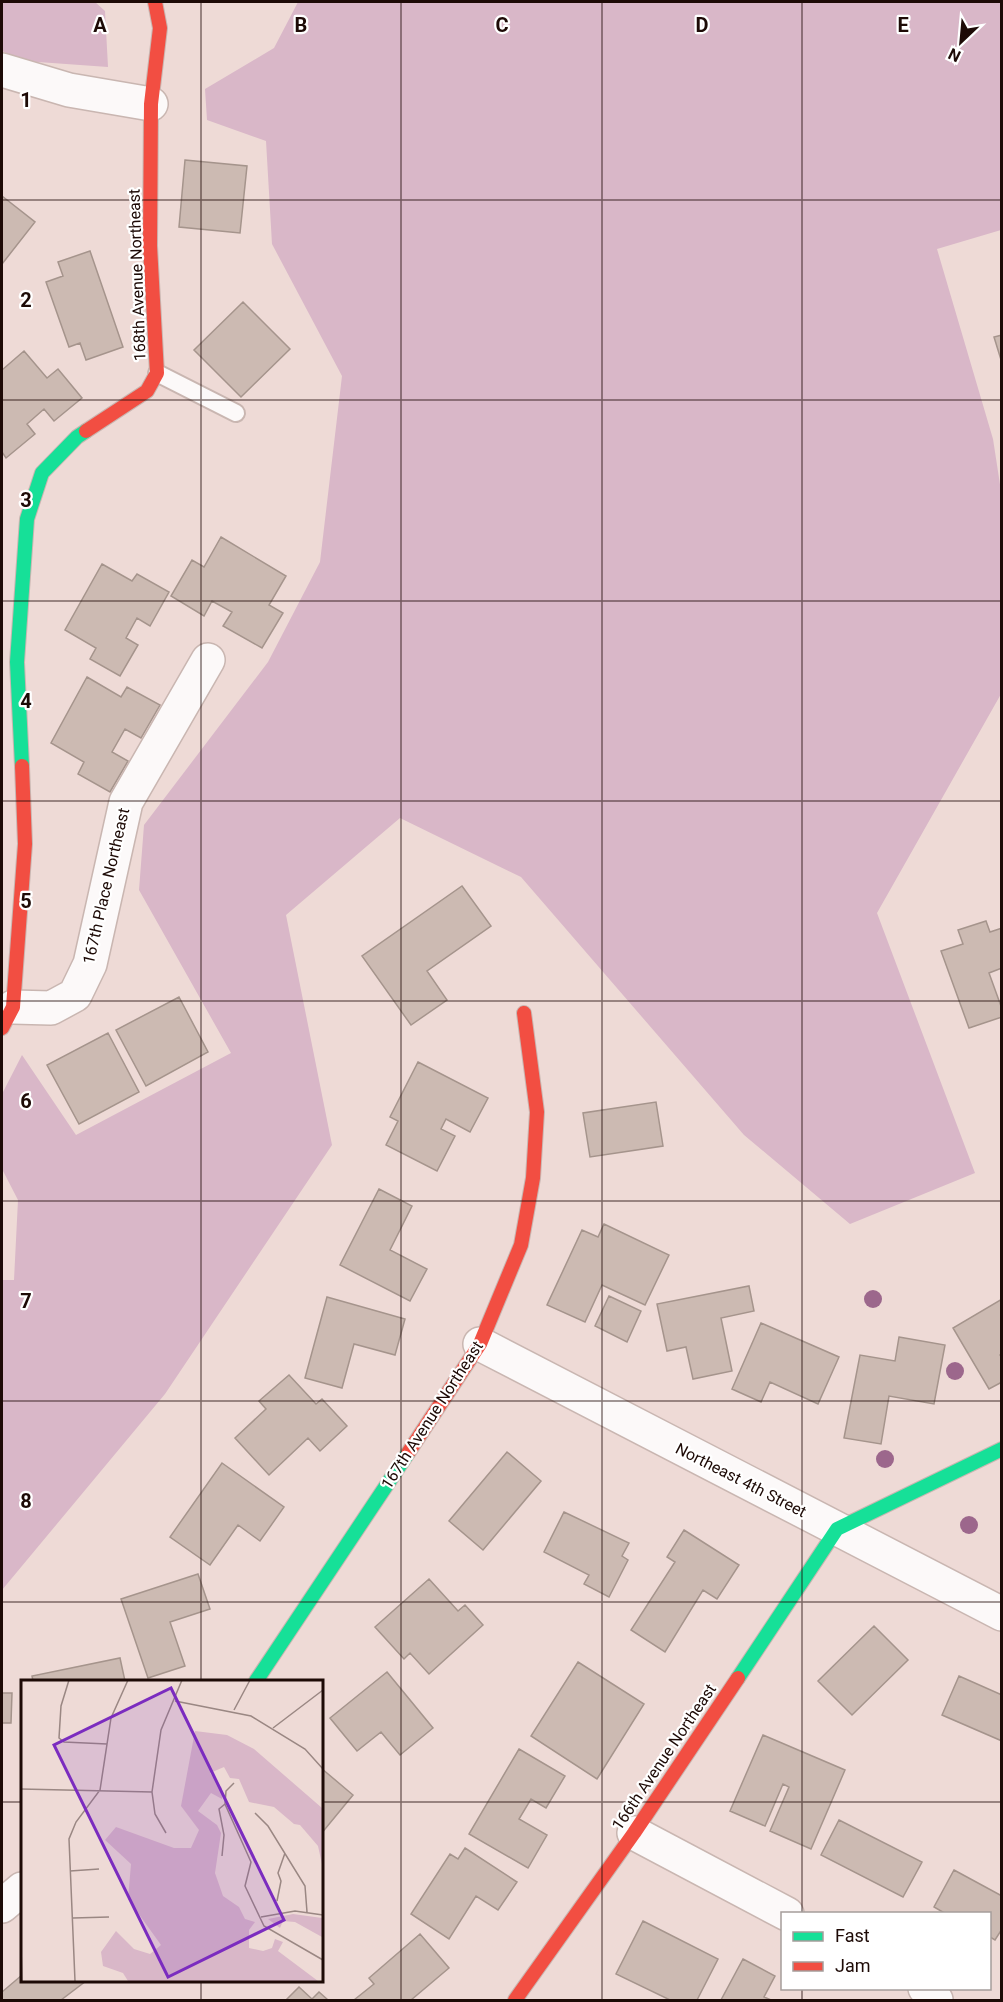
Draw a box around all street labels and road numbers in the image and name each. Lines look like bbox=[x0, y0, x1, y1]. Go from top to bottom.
street label: 168th Avenue Northeast bbox=[124, 189, 150, 361]
street label: 167th Place Northeast bbox=[79, 806, 133, 966]
street label: 167th Avenue Northeast bbox=[377, 1338, 487, 1492]
street label: Northeast 4th Street bbox=[672, 1439, 810, 1521]
street label: 166th Avenue Northeast bbox=[608, 1680, 720, 1834]

